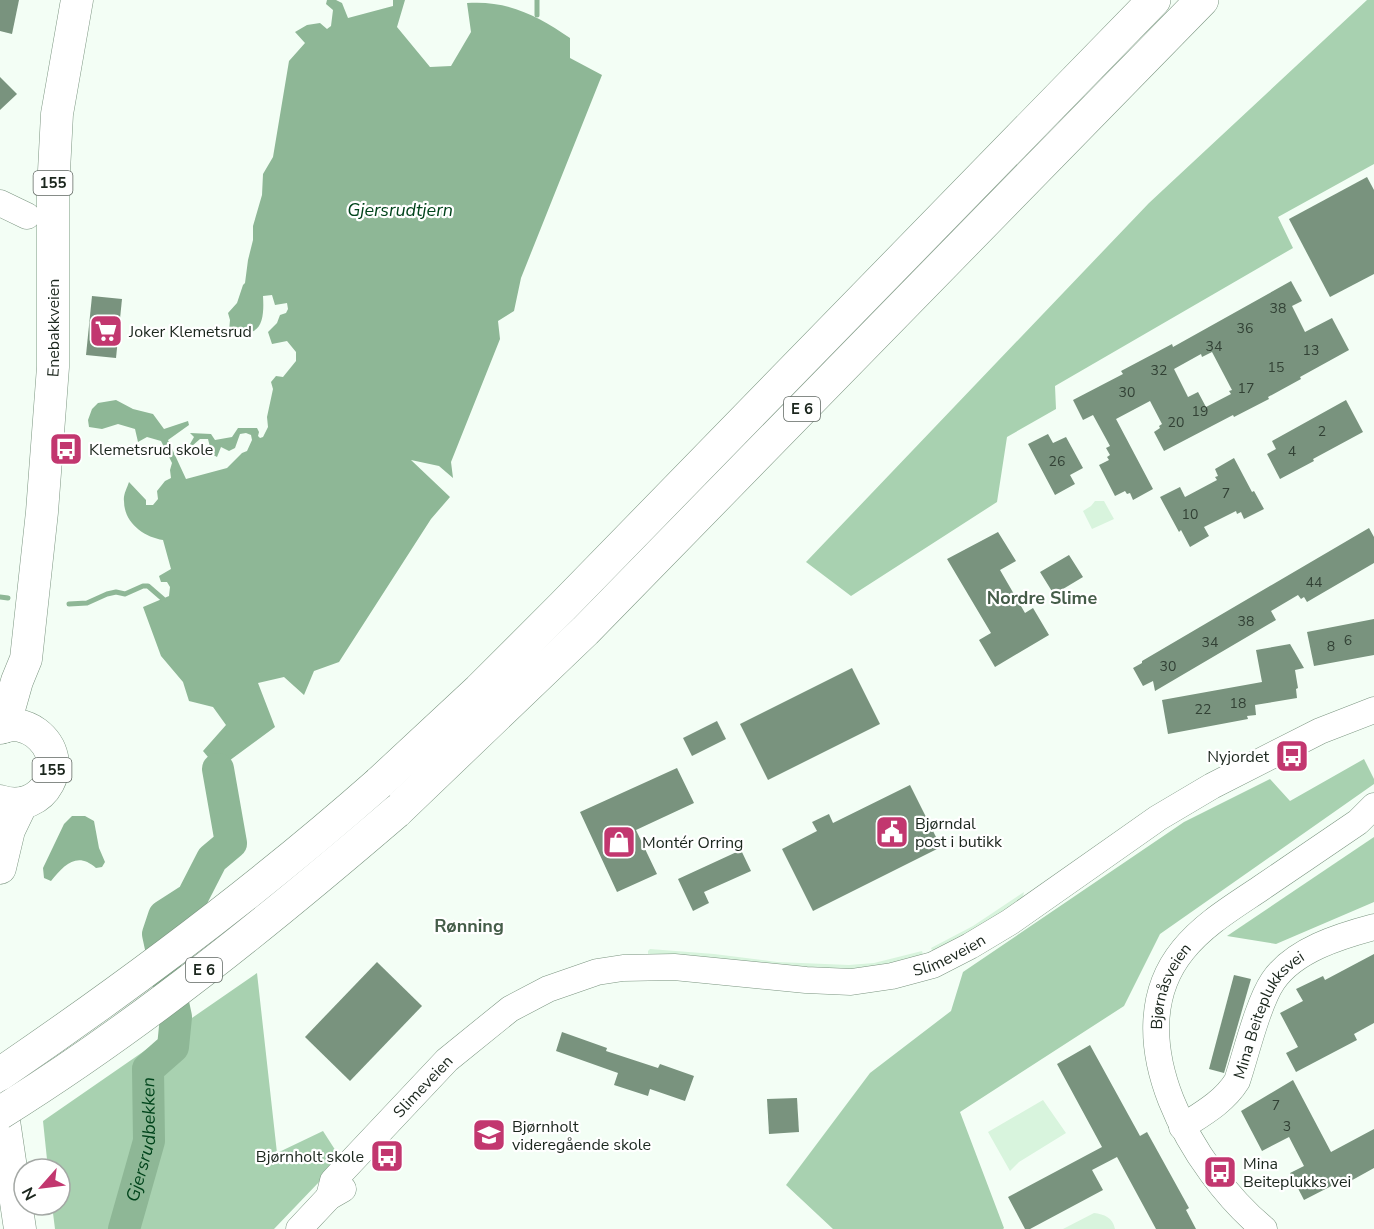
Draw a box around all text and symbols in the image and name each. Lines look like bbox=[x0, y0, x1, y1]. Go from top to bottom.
road number: 155 bbox=[34, 171, 72, 195]
water label: Gjersrudtjern bbox=[347, 198, 453, 222]
street label: Enebakkveien bbox=[42, 279, 65, 378]
house number: 38 bbox=[1270, 299, 1286, 318]
supermarket icon: Joker Klemetsrud bbox=[88, 313, 124, 349]
house number: 36 bbox=[1237, 319, 1253, 338]
place label: Joker Klemetsrud bbox=[128, 321, 252, 343]
house number: 34 bbox=[1206, 337, 1222, 356]
house number: 13 bbox=[1303, 341, 1319, 360]
house number: 15 bbox=[1268, 358, 1284, 377]
house number: 32 bbox=[1151, 361, 1167, 380]
house number: 17 bbox=[1238, 379, 1254, 398]
house number: 30 bbox=[1119, 383, 1135, 402]
road number: E 6 bbox=[784, 397, 820, 421]
house number: 19 bbox=[1192, 402, 1208, 421]
house number: 20 bbox=[1168, 413, 1184, 432]
house number: 2 bbox=[1318, 422, 1326, 441]
bus stop icon: Klemetsrud skole bbox=[48, 431, 84, 467]
place label: Klemetsrud skole bbox=[89, 439, 213, 461]
house number: 4 bbox=[1288, 442, 1296, 461]
house number: 26 bbox=[1049, 452, 1065, 471]
house number: 7 bbox=[1222, 484, 1230, 503]
house number: 10 bbox=[1182, 505, 1198, 524]
house number: 44 bbox=[1306, 573, 1322, 592]
district label: Nordre Slime bbox=[987, 586, 1097, 610]
house number: 38 bbox=[1238, 612, 1254, 631]
house number: 6 bbox=[1344, 631, 1352, 650]
house number: 34 bbox=[1202, 633, 1218, 652]
house number: 8 bbox=[1327, 637, 1335, 656]
house number: 30 bbox=[1160, 657, 1176, 676]
house number: 18 bbox=[1230, 694, 1246, 713]
house number: 22 bbox=[1195, 700, 1211, 719]
bus stop icon: Nyjordet bbox=[1274, 738, 1310, 774]
place label: Nyjordet bbox=[1207, 746, 1269, 768]
road number: 155 bbox=[32, 758, 72, 782]
place label: Bjørndal post i butikk bbox=[915, 813, 1003, 853]
public building icon: Bjørndal post i butikk bbox=[874, 814, 910, 850]
shop icon: Montér Orring bbox=[601, 824, 637, 860]
place label: Montér Orring bbox=[642, 832, 743, 854]
district label: Rønning bbox=[434, 914, 504, 938]
street label: Slimeveien bbox=[910, 929, 990, 982]
street label: Bjørnåsveien bbox=[1146, 939, 1196, 1030]
street label: Mina Beiteplukksvei bbox=[1228, 946, 1308, 1082]
road number: E 6 bbox=[186, 958, 222, 982]
street label: Slimeveien bbox=[388, 1051, 458, 1123]
water label: Gjersrudbekken bbox=[120, 1077, 161, 1205]
house number: 7 bbox=[1272, 1096, 1280, 1115]
place label: Bjørnholt videregående skole bbox=[512, 1116, 651, 1156]
school or university icon: Bjørnholt videregående skole bbox=[471, 1117, 507, 1153]
house number: 3 bbox=[1283, 1117, 1291, 1136]
bus stop icon: Bjørnholt skole bbox=[369, 1138, 405, 1174]
place label: Bjørnholt skole bbox=[256, 1146, 364, 1168]
place label: Mina Beiteplukks vei bbox=[1243, 1153, 1351, 1193]
bus stop icon: Mina Beiteplukks vei bbox=[1202, 1154, 1238, 1190]
north arrow bbox=[12, 1157, 72, 1217]
text: N bbox=[17, 1183, 42, 1204]

